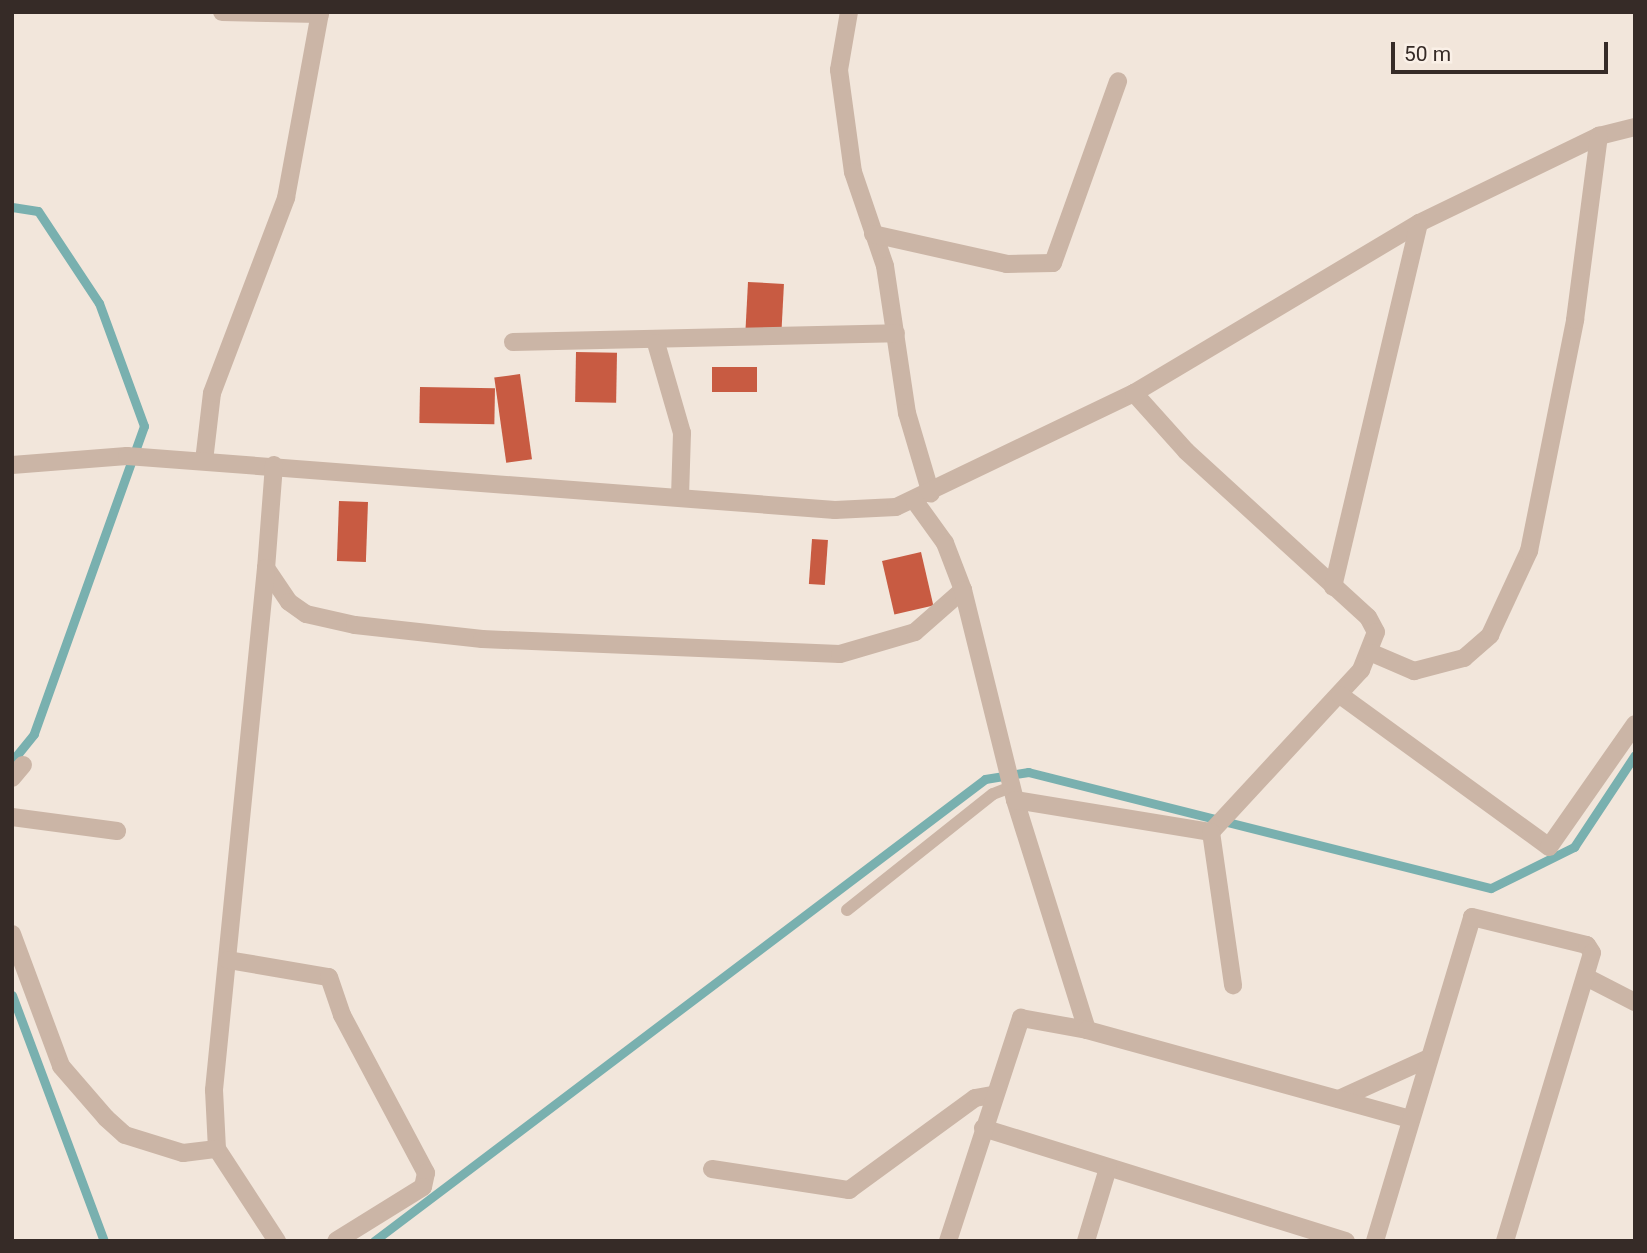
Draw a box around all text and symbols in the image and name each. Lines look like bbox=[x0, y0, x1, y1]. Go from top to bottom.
scale bar bbox=[1395, 28, 1612, 72]
text: 50 m bbox=[1404, 42, 1451, 66]

